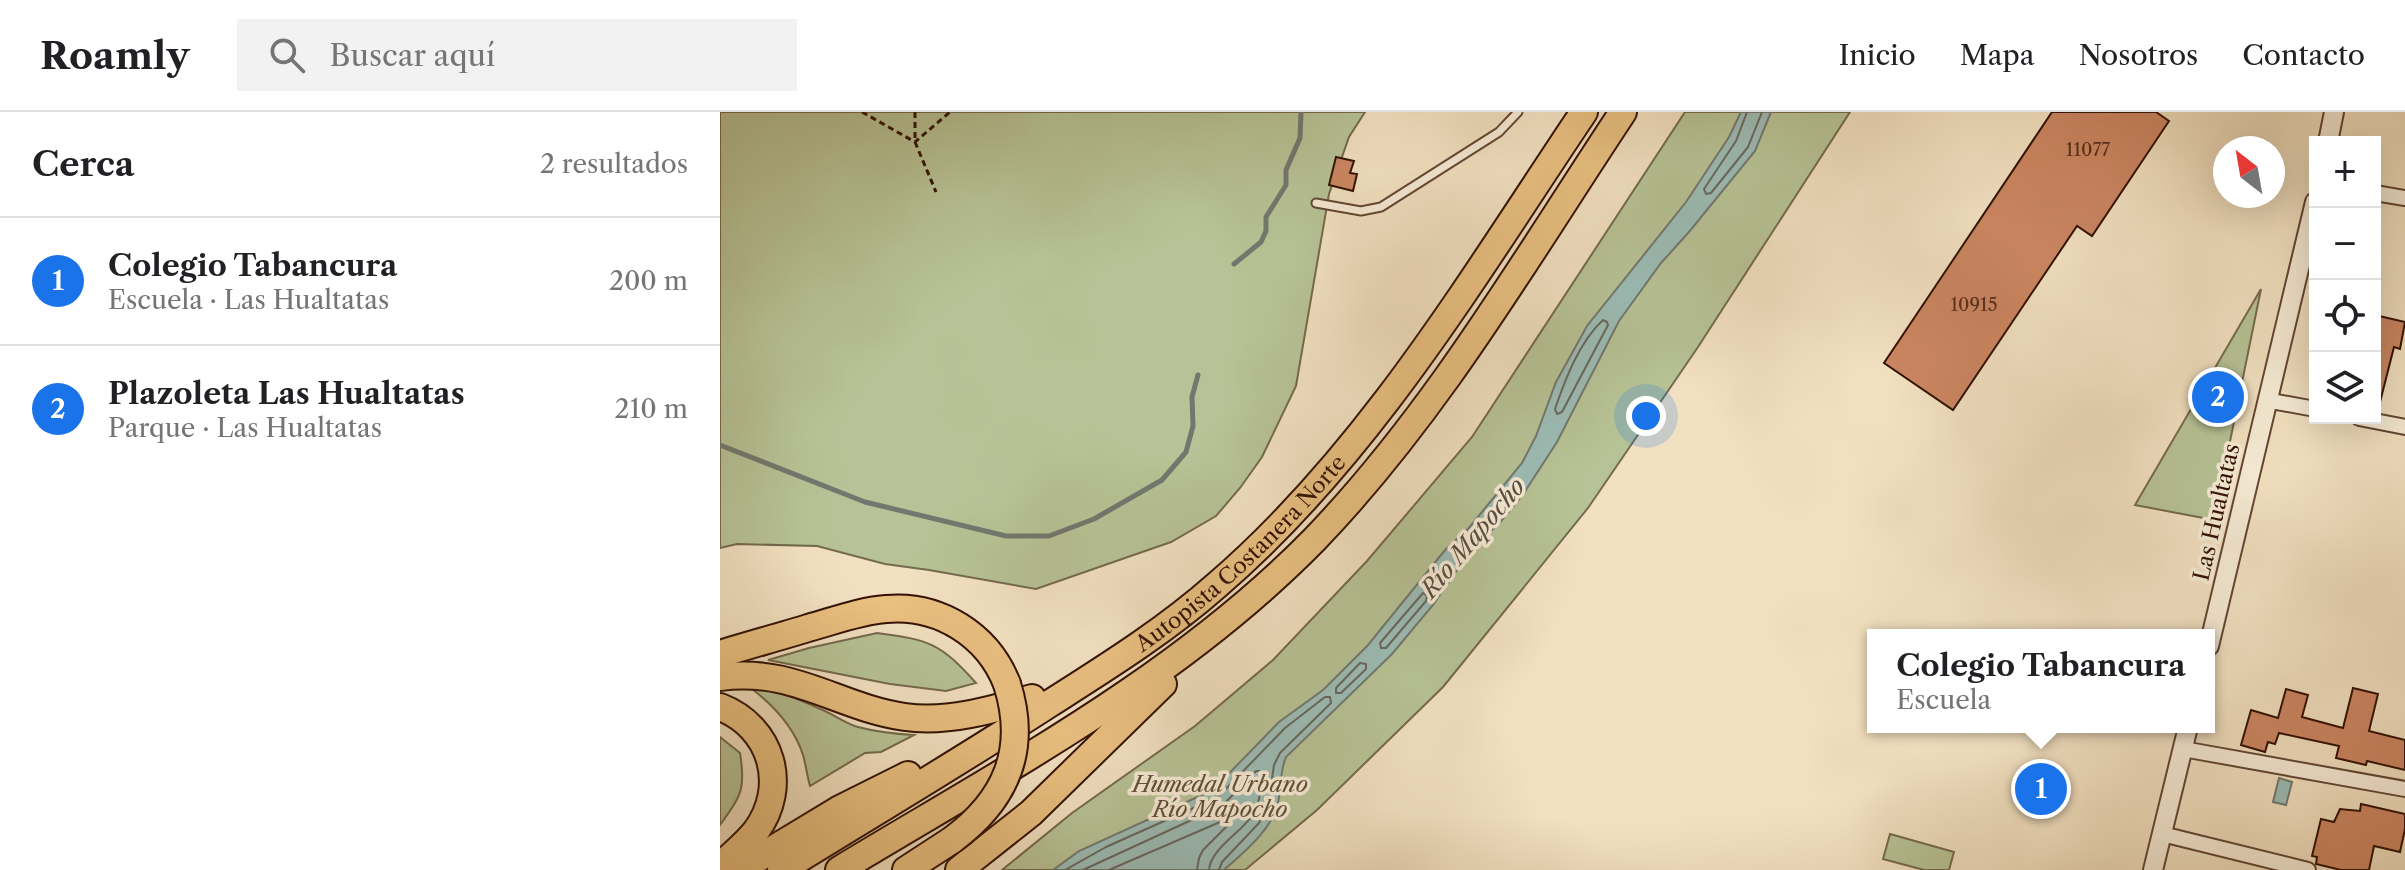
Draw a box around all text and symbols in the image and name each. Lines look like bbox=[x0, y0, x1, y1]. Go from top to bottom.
search box bbox=[237, 19, 797, 91]
text: Roamly bbox=[40, 32, 189, 79]
icon: search bbox=[265, 33, 309, 77]
text: Buscar aquí bbox=[329, 37, 495, 74]
text: Inicio bbox=[1839, 38, 1916, 72]
text: Mapa bbox=[1960, 38, 2035, 72]
text: Nosotros bbox=[2079, 38, 2198, 72]
text: Contacto bbox=[2242, 38, 2365, 72]
north arrow bbox=[2213, 136, 2285, 208]
map controls bbox=[2309, 136, 2381, 424]
button: + bbox=[2309, 136, 2381, 208]
house number: 11077 bbox=[2066, 139, 2110, 161]
text: Cerca bbox=[32, 143, 134, 185]
text: 2 resultados bbox=[540, 148, 688, 180]
button: − bbox=[2309, 208, 2381, 280]
text: Colegio Tabancura bbox=[108, 247, 397, 284]
text: 1 bbox=[52, 265, 64, 297]
text: 200 m bbox=[609, 265, 688, 297]
button: locate bbox=[2309, 280, 2381, 352]
text: Escuela · Las Hualtatas bbox=[108, 284, 389, 316]
house number: 10915 bbox=[1951, 294, 1997, 316]
button: layers bbox=[2309, 352, 2381, 424]
pin: 2 bbox=[2192, 367, 2244, 427]
text: Plazoleta Las Hualtatas bbox=[108, 375, 465, 412]
text: 2 bbox=[50, 393, 66, 425]
text: 210 m bbox=[615, 393, 688, 425]
your location bbox=[1626, 396, 1666, 436]
text: Parque · Las Hualtatas bbox=[108, 412, 382, 444]
street label: Las Hualtatas bbox=[2188, 441, 2245, 583]
street label: Autopista Costanera Norte bbox=[1129, 450, 1352, 658]
water label: Río Mapocho bbox=[1413, 472, 1531, 605]
popup bbox=[1867, 629, 2215, 733]
text: Colegio Tabancura bbox=[1896, 647, 2186, 684]
text: Escuela bbox=[1896, 684, 1991, 716]
pin: 1 bbox=[2015, 759, 2067, 819]
park label: Humedal Urbano Río Mapocho bbox=[1130, 771, 1308, 823]

